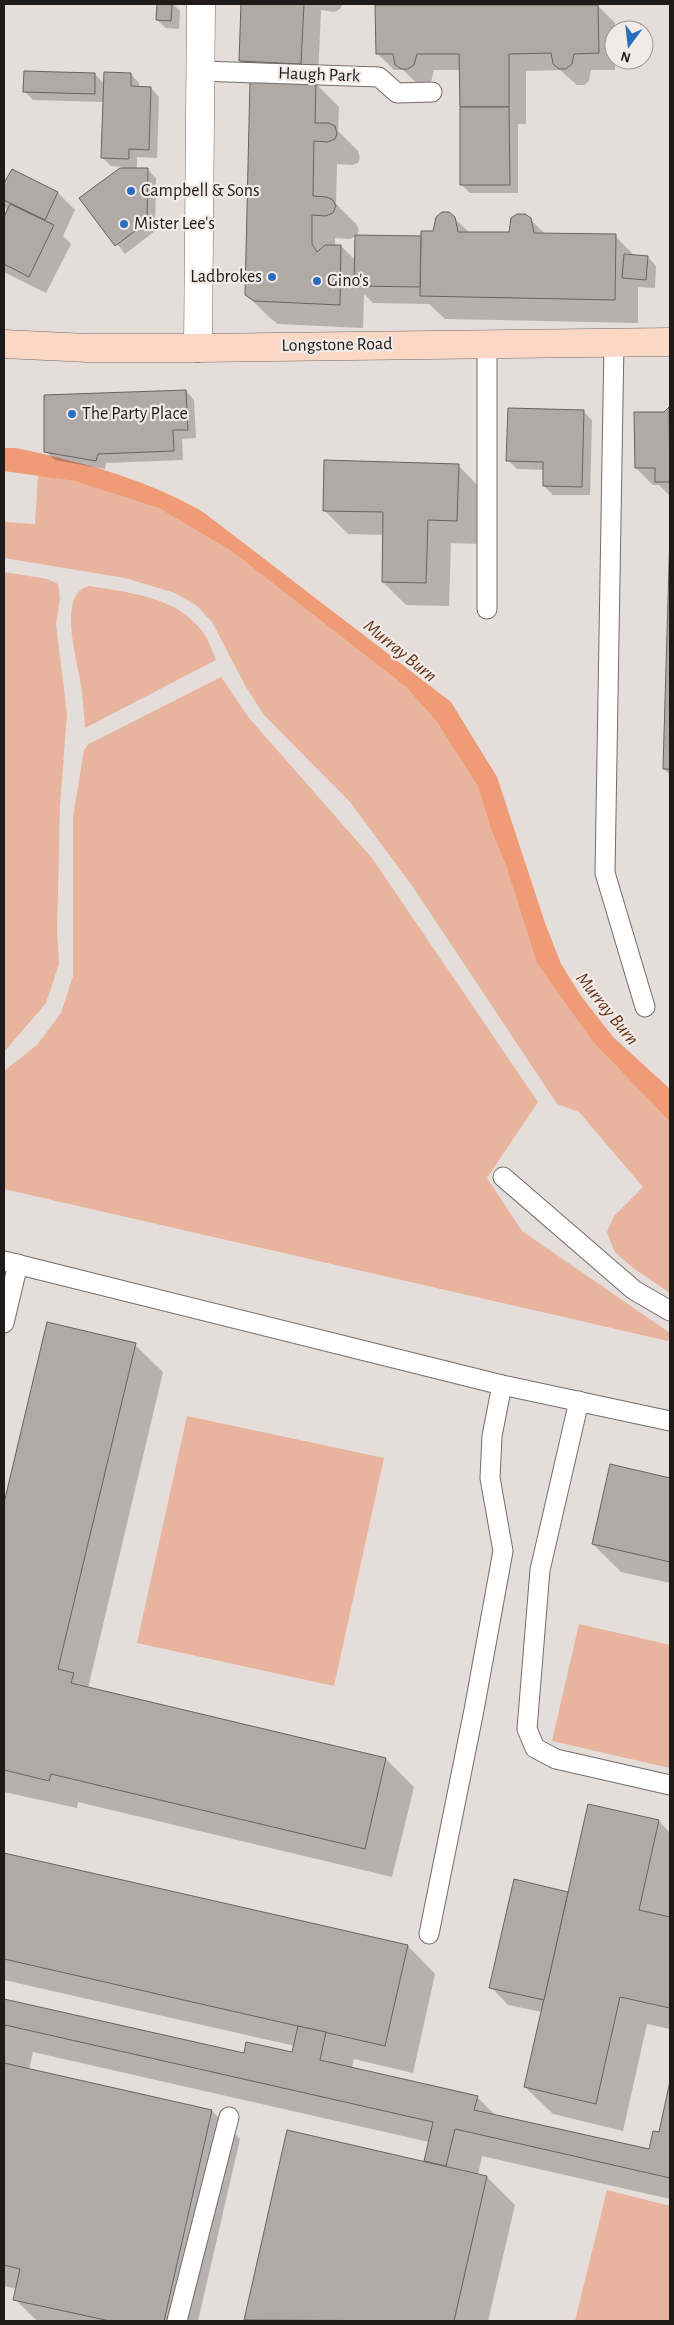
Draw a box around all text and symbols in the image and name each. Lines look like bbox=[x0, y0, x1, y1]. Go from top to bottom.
north arrow bbox=[604, 20, 654, 70]
text: N bbox=[619, 49, 632, 65]
street label: Haugh Park bbox=[278, 65, 361, 85]
place label: Campbell & Sons bbox=[141, 182, 260, 200]
marker: Campbell & Sons bbox=[125, 185, 137, 197]
place label: Mister Lee's bbox=[134, 215, 215, 233]
marker: Mister Lee's bbox=[118, 218, 130, 230]
place label: Ladbrokes bbox=[190, 268, 262, 286]
marker: Ladbrokes bbox=[266, 271, 278, 283]
place label: Gino's bbox=[327, 272, 369, 290]
marker: Gino's bbox=[311, 275, 323, 287]
street label: Longstone Road bbox=[281, 335, 393, 355]
place label: The Party Place bbox=[82, 405, 188, 423]
marker: The Party Place bbox=[66, 408, 78, 420]
water label: Murray Burn bbox=[360, 616, 440, 686]
water label: Murray Burn bbox=[572, 969, 642, 1049]

